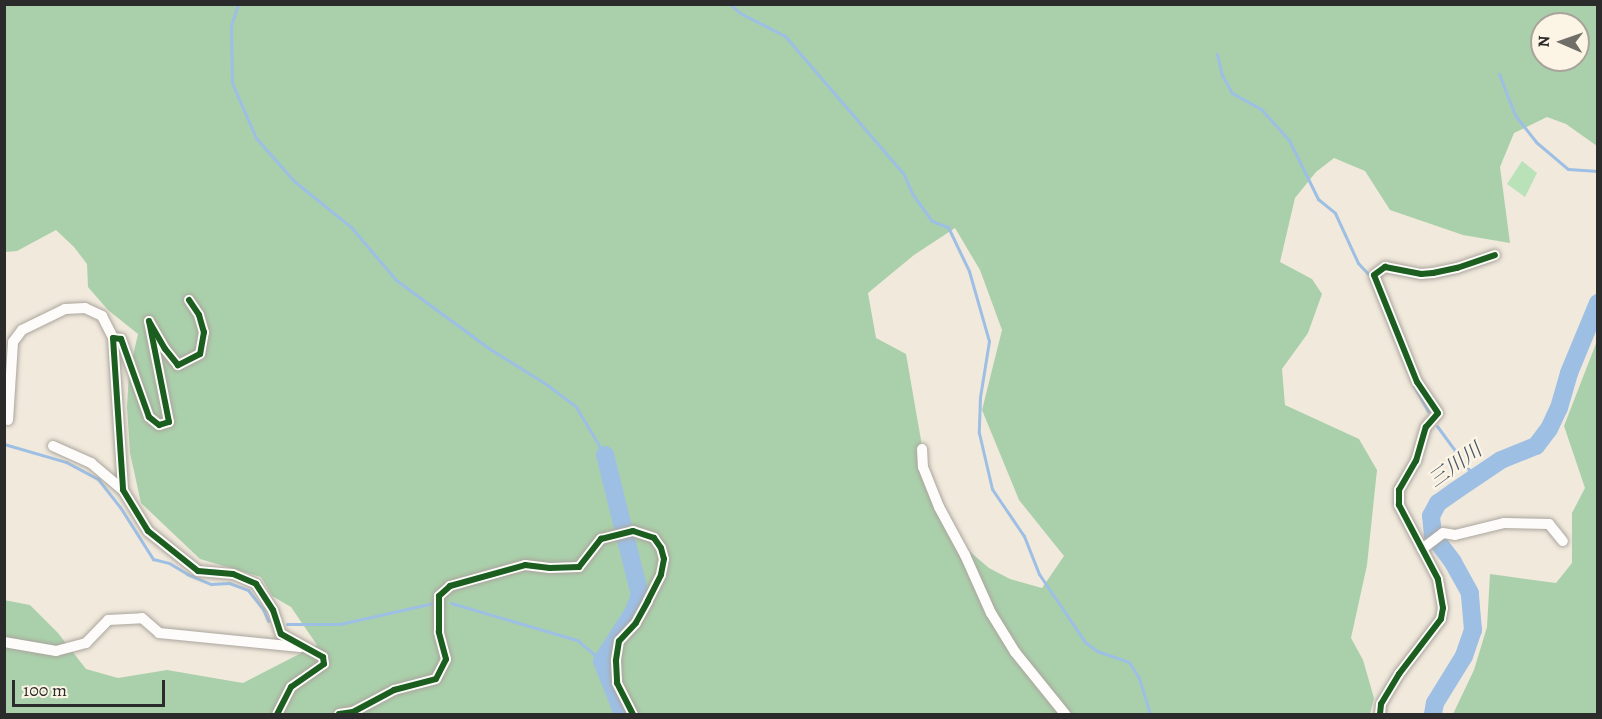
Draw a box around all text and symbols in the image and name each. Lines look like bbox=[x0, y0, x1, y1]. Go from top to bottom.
north arrow bbox=[1530, 12, 1590, 72]
text: N bbox=[1533, 35, 1555, 48]
water label: 三川川 bbox=[1424, 438, 1486, 492]
scale bar bbox=[15, 668, 168, 706]
text: 100 m bbox=[23, 678, 67, 702]

